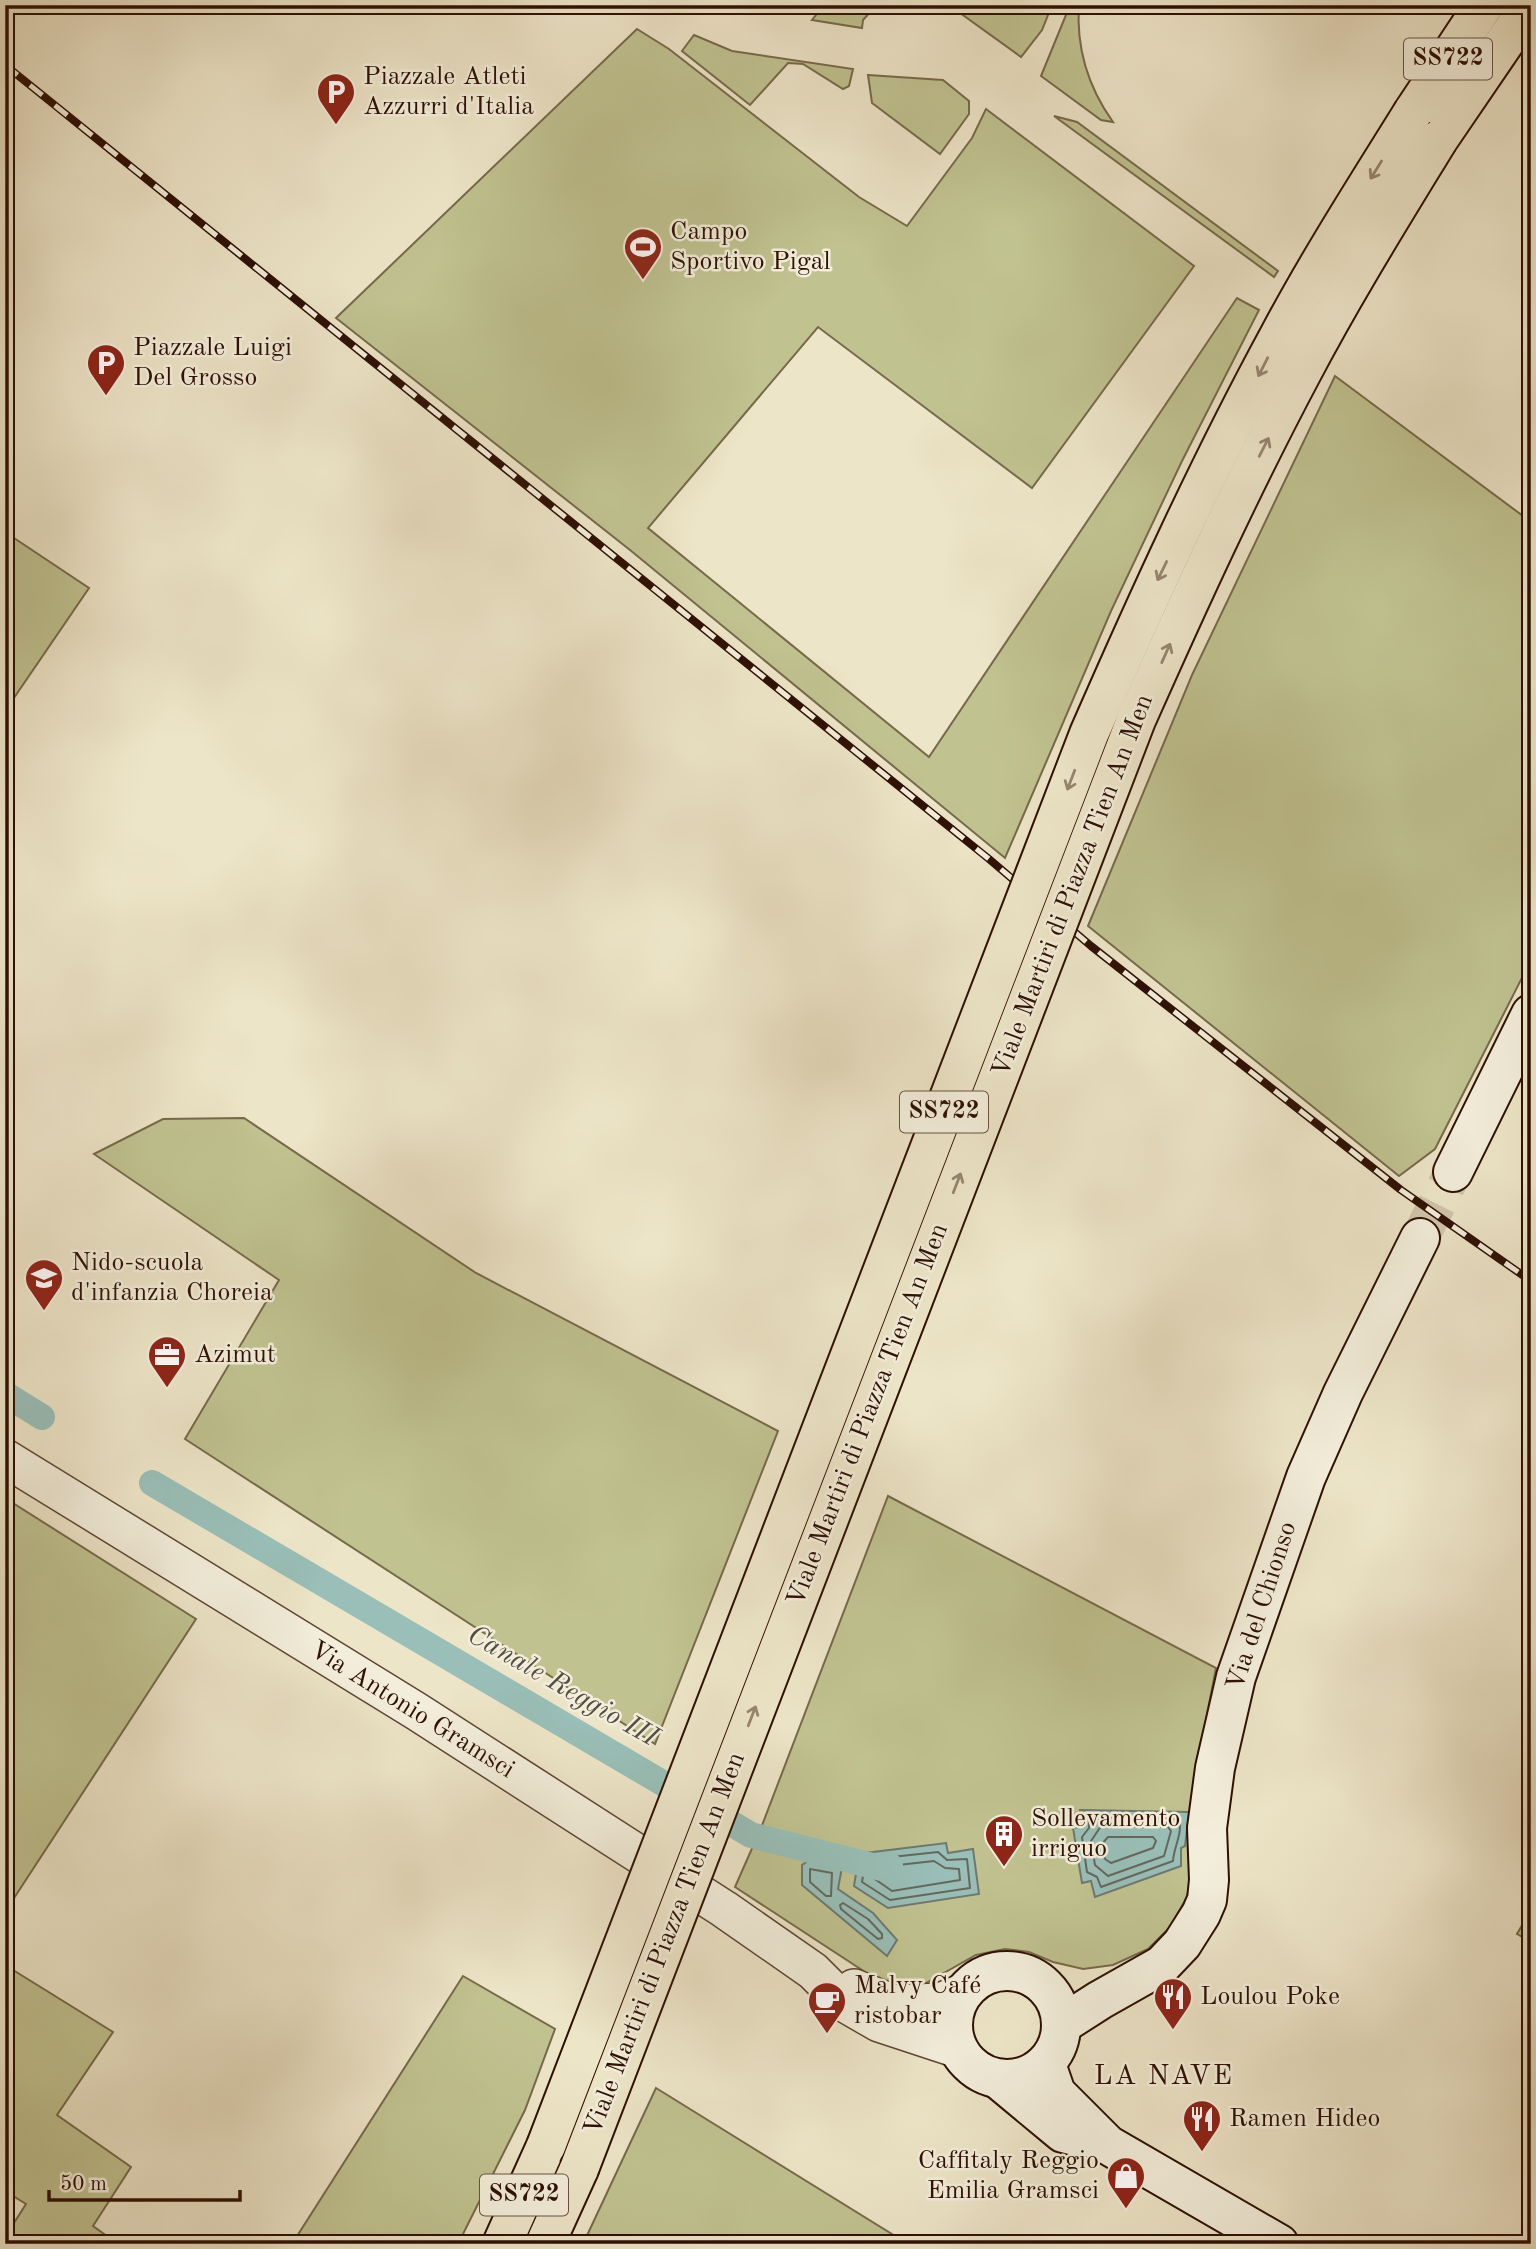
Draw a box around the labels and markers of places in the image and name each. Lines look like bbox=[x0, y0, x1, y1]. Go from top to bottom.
place label: Piazzale Atleti Azzurri d'Italia bbox=[363, 64, 534, 120]
parking icon: Piazzale Atleti Azzurri d'Italia bbox=[315, 71, 357, 126]
place label: Campo Sportivo Pigal bbox=[670, 219, 831, 275]
sports icon: Campo Sportivo Pigal bbox=[622, 226, 664, 281]
place label: Piazzale Luigi Del Grosso bbox=[133, 335, 292, 391]
parking icon: Piazzale Luigi Del Grosso bbox=[85, 342, 127, 397]
place label: Nido-scuola d'infanzia Choreia bbox=[71, 1250, 273, 1306]
school or university icon: Nido-scuola d'infanzia Choreia bbox=[23, 1257, 65, 1312]
office icon: Azimut bbox=[146, 1334, 188, 1389]
place label: Azimut bbox=[194, 1342, 276, 1368]
place label: Sollevamento irriguo bbox=[1031, 1806, 1180, 1862]
building icon: Sollevamento irriguo bbox=[983, 1813, 1025, 1868]
place label: Malvy Café ristobar bbox=[854, 1973, 981, 2029]
restaurant icon: Loulou Poke bbox=[1152, 1976, 1194, 2031]
cafe icon: Malvy Café ristobar bbox=[806, 1980, 848, 2035]
place label: Loulou Poke bbox=[1200, 1984, 1340, 2010]
restaurant icon: Ramen Hideo bbox=[1181, 2098, 1223, 2153]
place label: Ramen Hideo bbox=[1229, 2106, 1380, 2132]
place label: Caffitaly Reggio Emilia Gramsci bbox=[918, 2148, 1099, 2204]
shop icon: Caffitaly Reggio Emilia Gramsci bbox=[1105, 2155, 1147, 2210]

